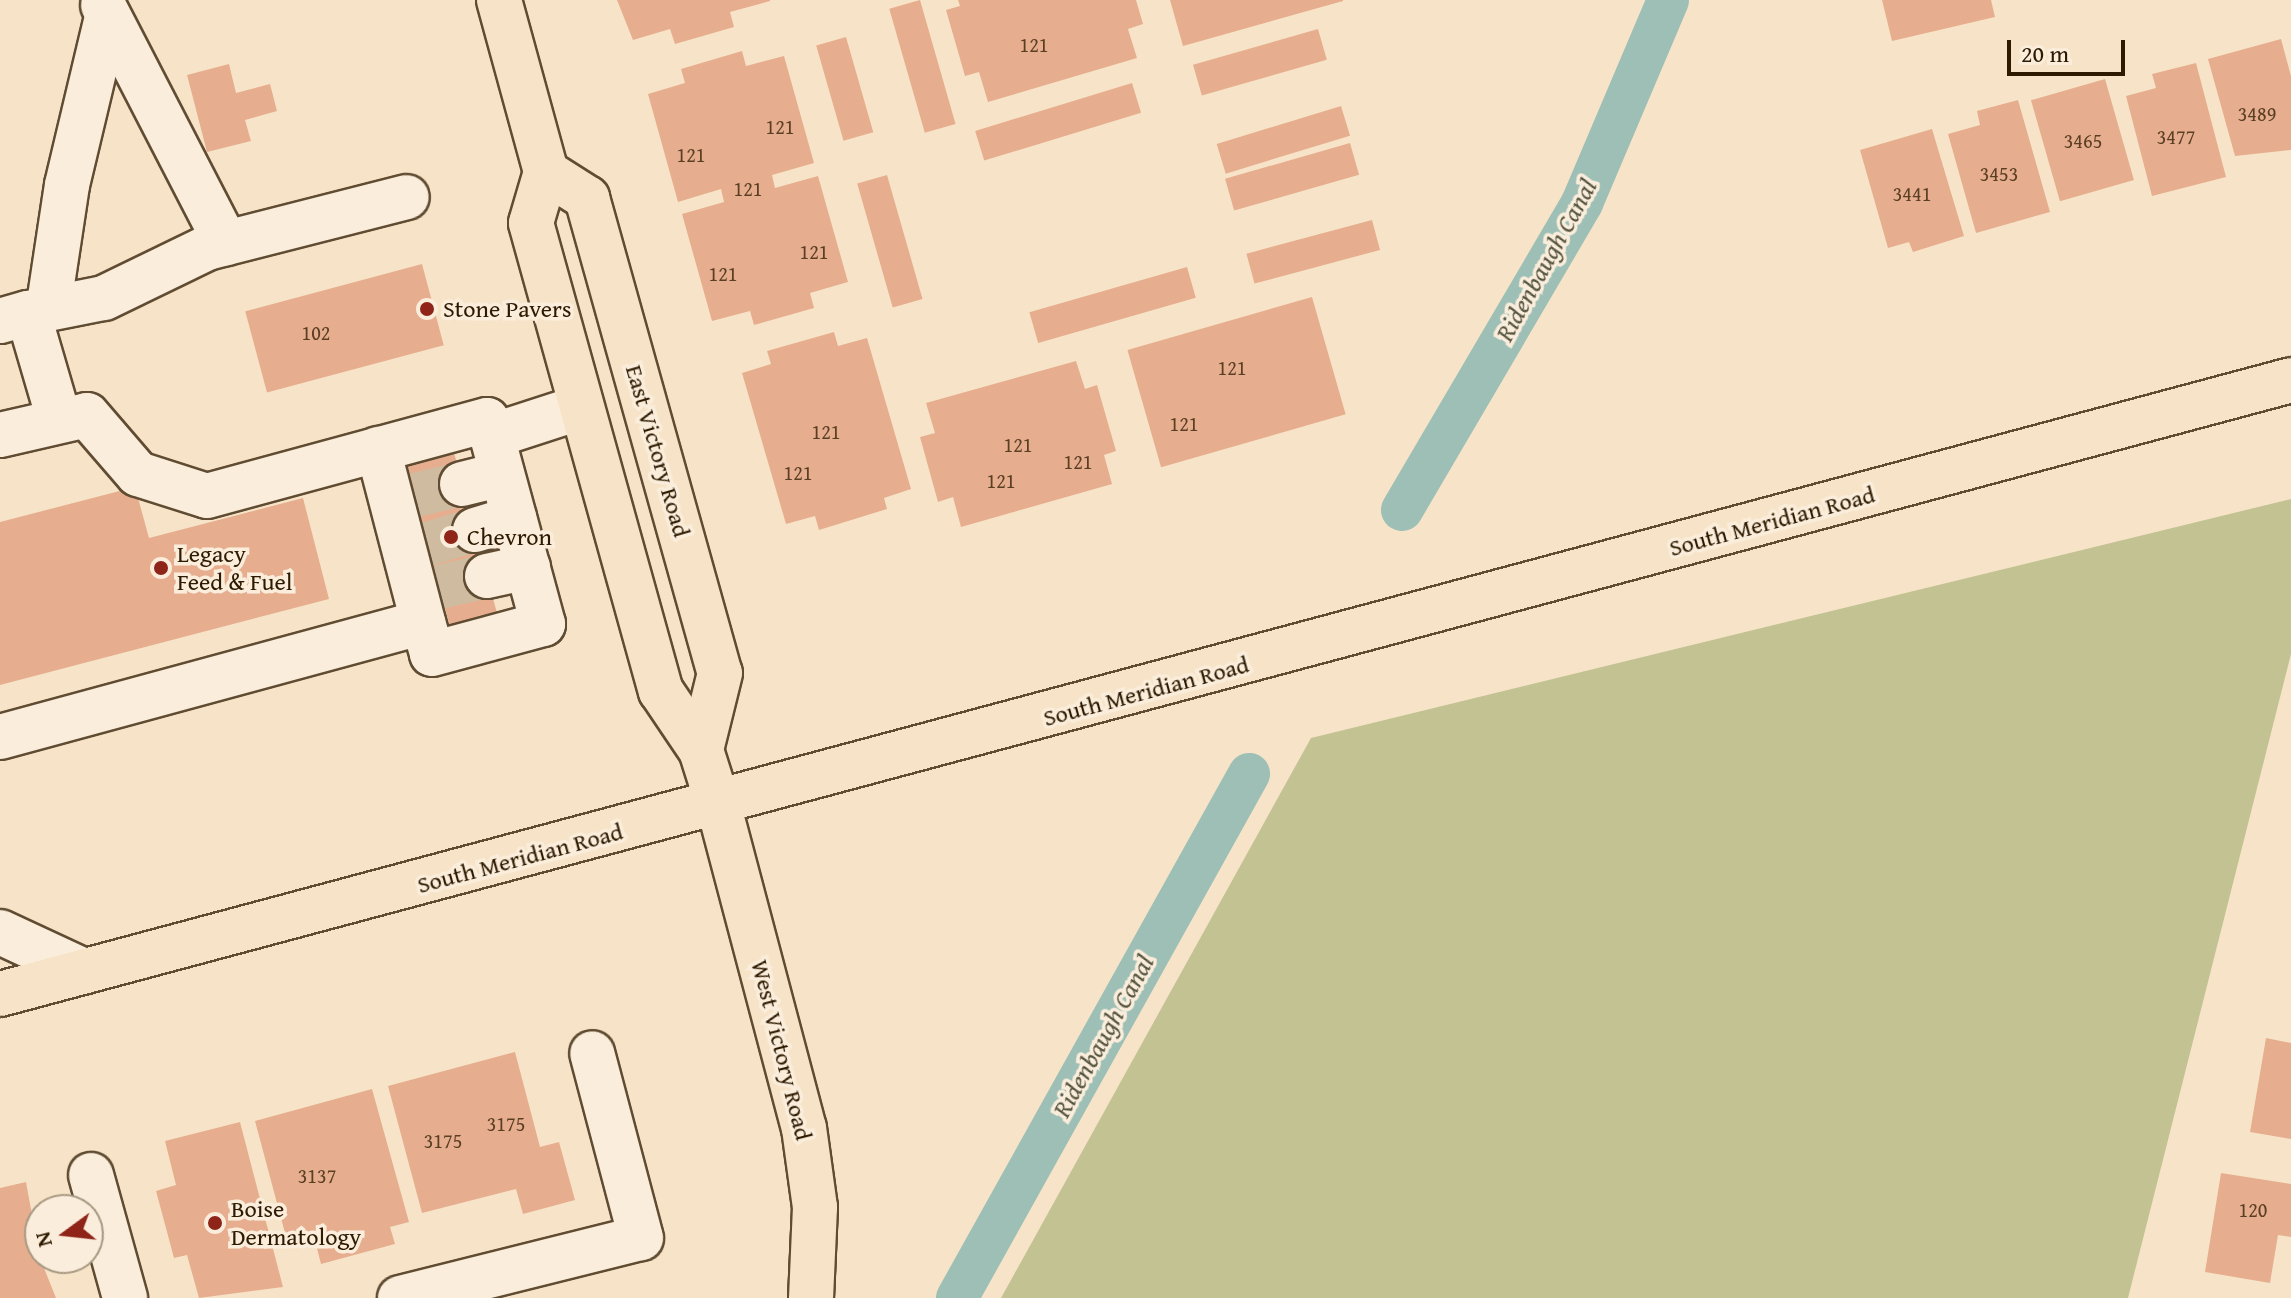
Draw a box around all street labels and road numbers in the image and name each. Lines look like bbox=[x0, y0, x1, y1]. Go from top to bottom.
street label: East Victory Road bbox=[620, 362, 696, 540]
street label: South Meridian Road bbox=[1666, 480, 1878, 562]
street label: South Meridian Road bbox=[1040, 650, 1252, 732]
street label: South Meridian Road bbox=[414, 817, 626, 899]
street label: West Victory Road bbox=[746, 957, 818, 1143]

